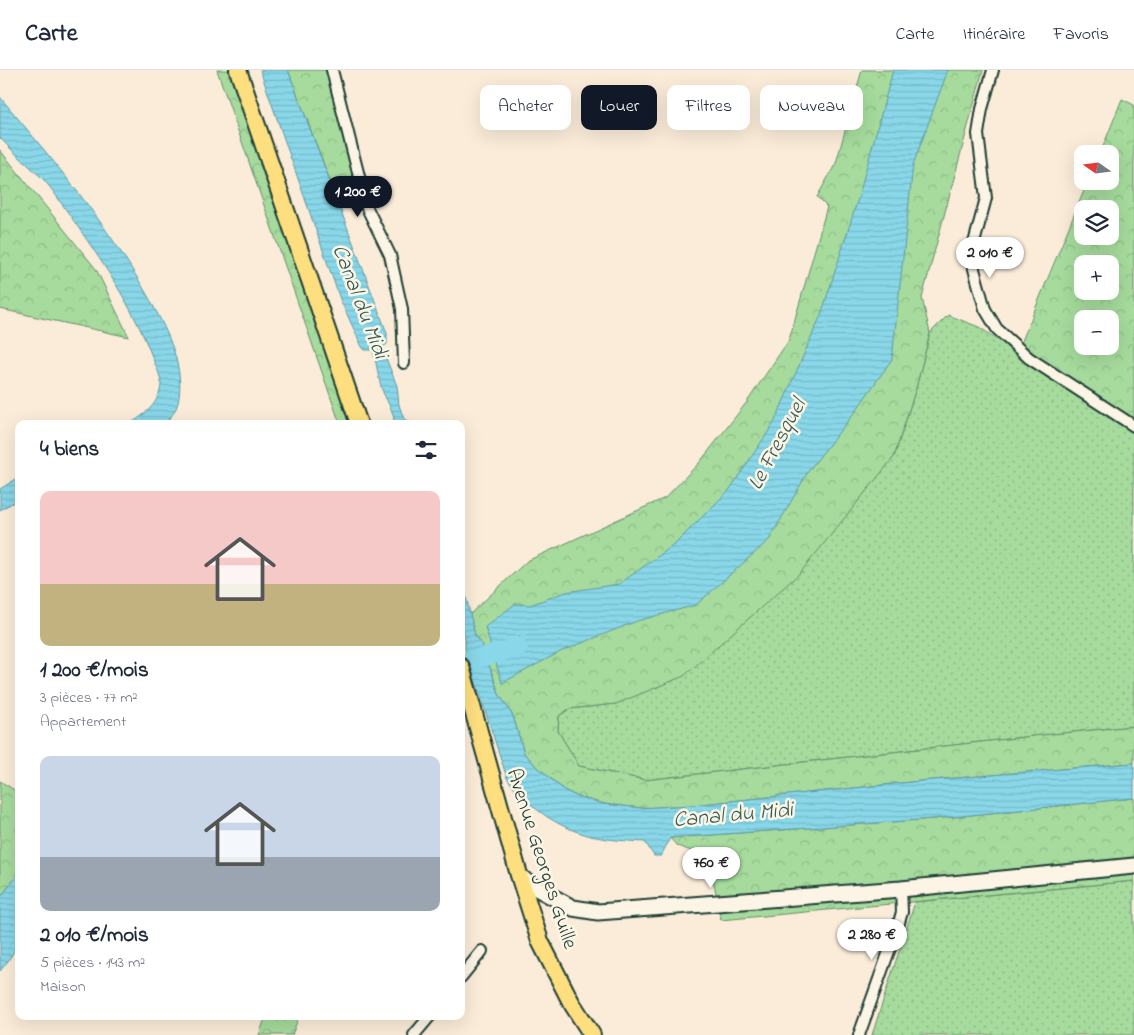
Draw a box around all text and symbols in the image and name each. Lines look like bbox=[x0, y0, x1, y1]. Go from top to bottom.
text: Carte bbox=[25, 17, 77, 52]
text: Carte bbox=[895, 22, 935, 48]
text: Itinéraire bbox=[963, 22, 1025, 48]
text: Favoris bbox=[1053, 22, 1109, 48]
chip: Acheter bbox=[480, 85, 571, 130]
chip: Louer bbox=[581, 85, 657, 130]
chip: Filtres bbox=[667, 85, 750, 130]
chip: Nouveau bbox=[760, 85, 863, 130]
north arrow bbox=[1074, 145, 1119, 190]
map controls bbox=[1074, 145, 1119, 355]
pin: 1 200 € bbox=[312, 176, 404, 218]
text: 1 200 € bbox=[335, 180, 381, 204]
button: layers bbox=[1074, 200, 1119, 245]
pin: 2 010 € bbox=[944, 236, 1036, 279]
water label: Canal du Midi bbox=[323, 240, 396, 366]
text: 2 010 € bbox=[967, 241, 1013, 265]
button: + bbox=[1074, 255, 1119, 300]
button: − bbox=[1074, 310, 1119, 355]
water label: Le Fresquel bbox=[741, 392, 816, 496]
text: 4 biens bbox=[40, 435, 99, 465]
icon: filters bbox=[412, 436, 440, 464]
icon: home bbox=[195, 524, 285, 614]
text: 1 200 €/mois bbox=[40, 656, 149, 686]
text: 3 pièces · 77 m² bbox=[40, 686, 138, 710]
text: Appartement bbox=[40, 710, 126, 734]
street label: Avenue Georges Guille bbox=[496, 765, 585, 954]
icon: home bbox=[195, 789, 285, 879]
water label: Canal du Midi bbox=[672, 795, 796, 837]
pin: 760 € bbox=[676, 846, 746, 889]
text: 760 € bbox=[693, 851, 729, 875]
pin: 2 280 € bbox=[826, 918, 918, 961]
text: 2 010 €/mois bbox=[40, 921, 149, 951]
text: 2 280 € bbox=[848, 923, 896, 947]
text: 5 pièces · 143 m² bbox=[40, 951, 145, 975]
text: Maison bbox=[40, 975, 86, 999]

